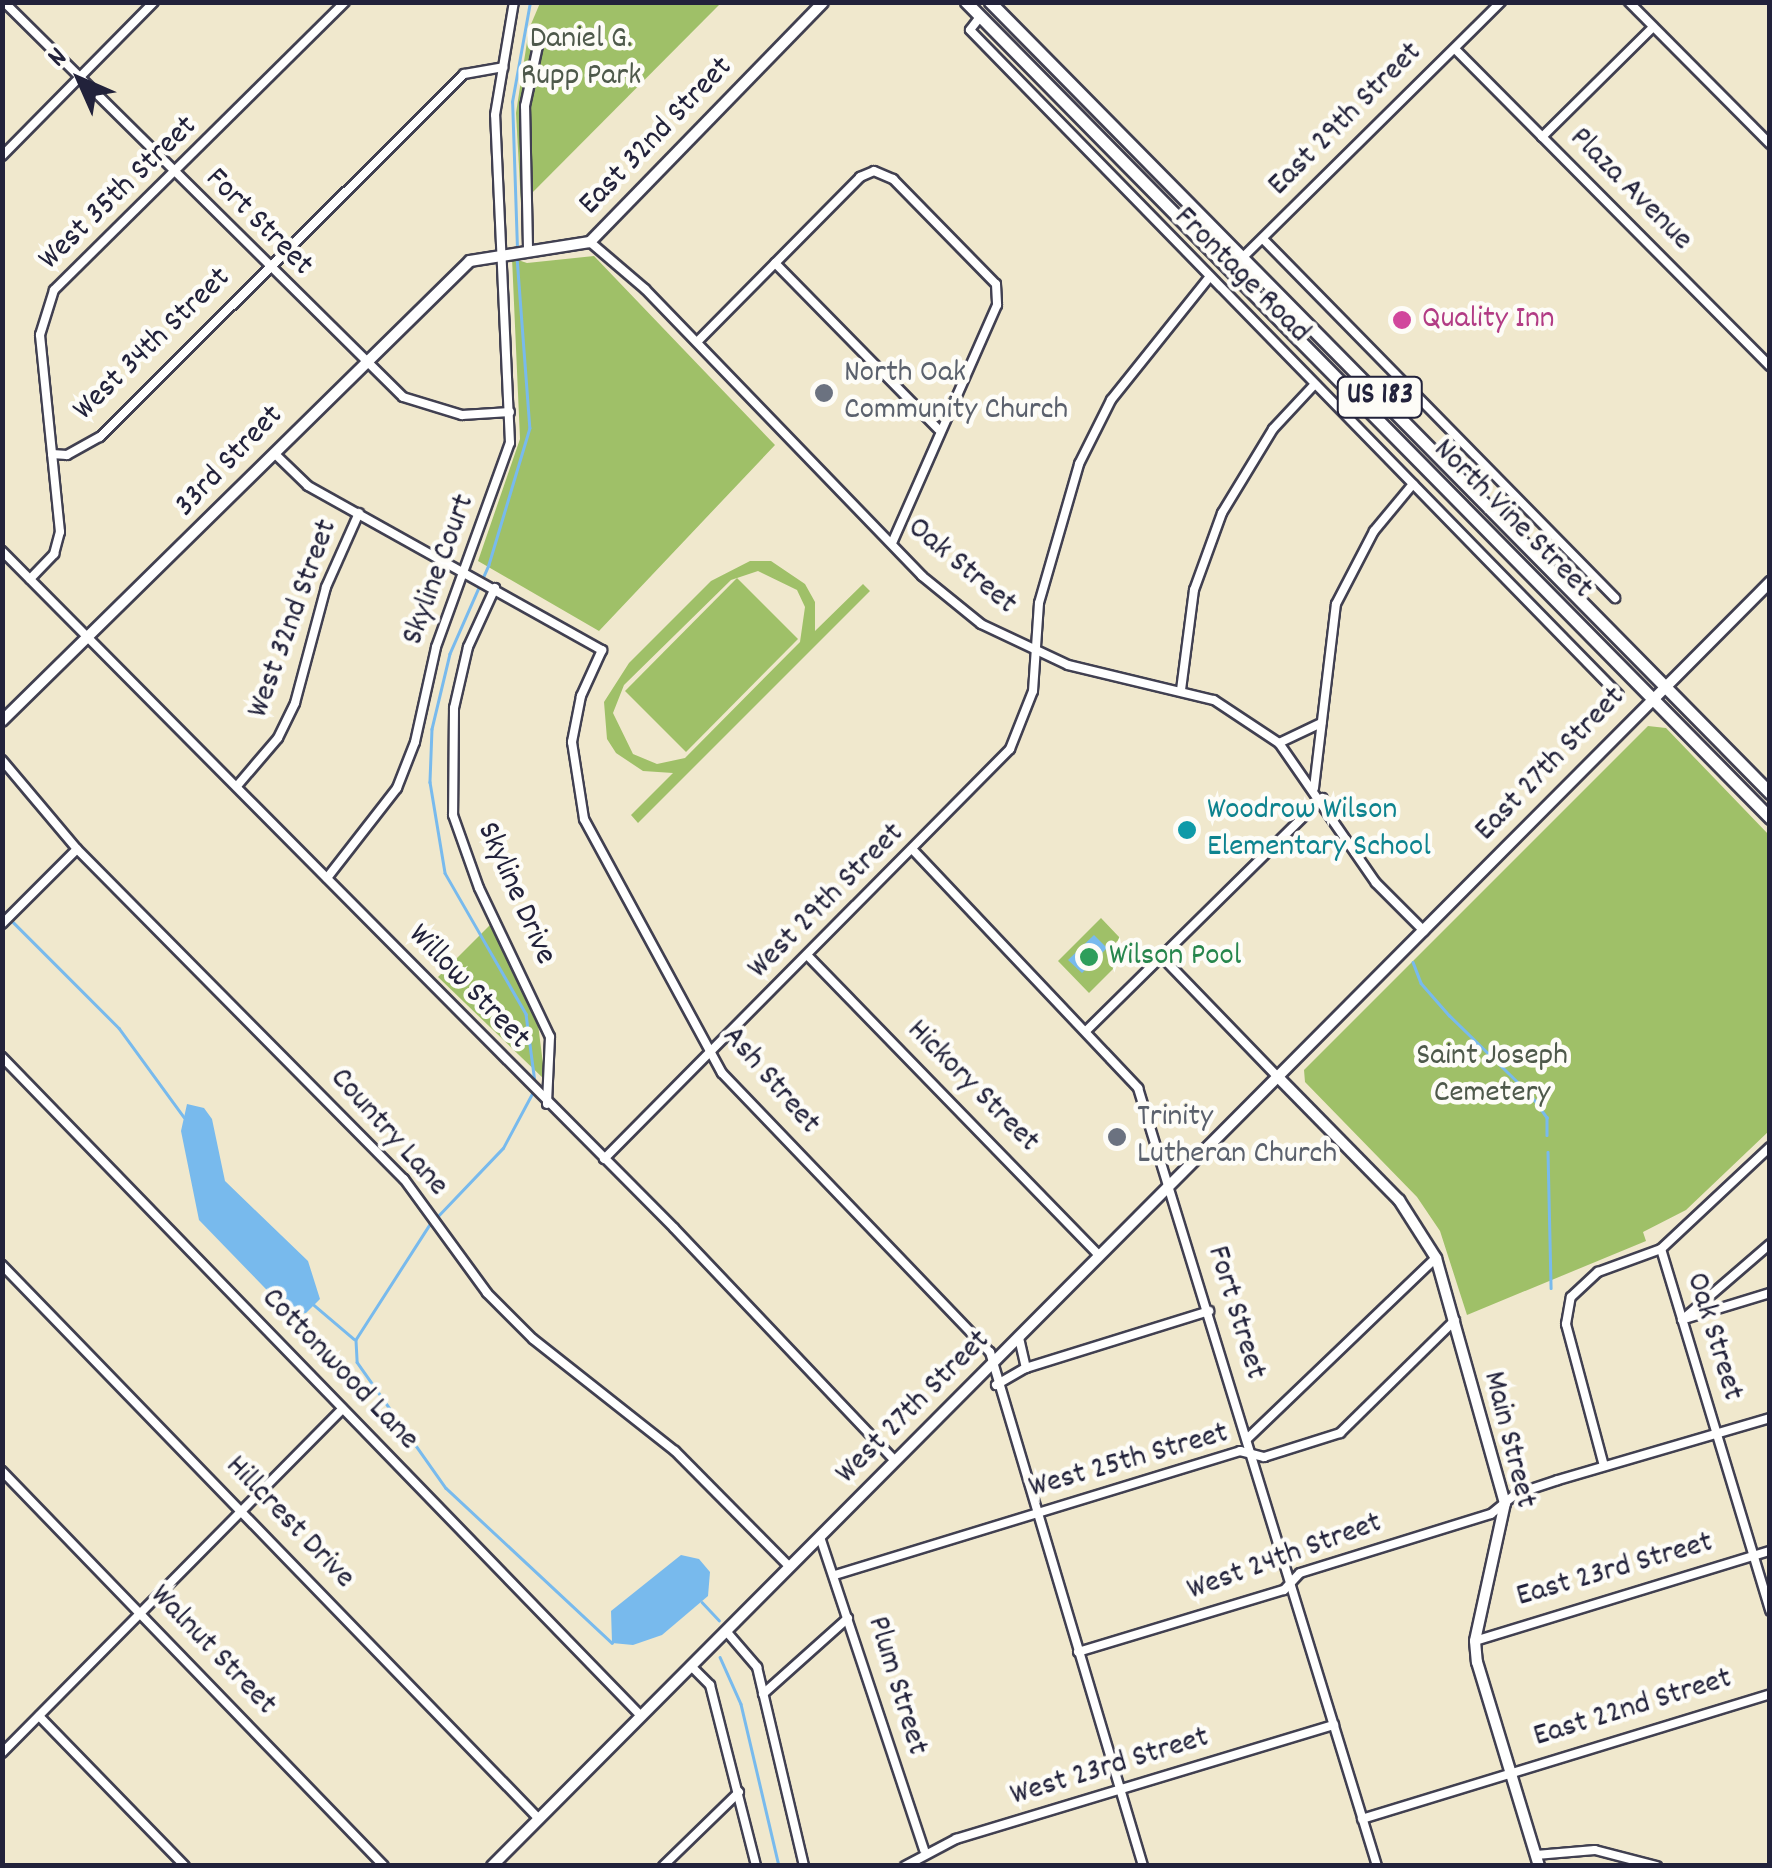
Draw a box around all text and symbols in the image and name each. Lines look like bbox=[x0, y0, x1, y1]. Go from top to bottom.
park label: Daniel G. Rupp Park bbox=[521, 22, 641, 97]
north arrow bbox=[30, 30, 130, 130]
street label: East 29th Street bbox=[1261, 35, 1431, 205]
text: N bbox=[40, 40, 78, 78]
street label: East 32nd Street bbox=[572, 50, 742, 224]
street label: West 35th Street bbox=[32, 109, 206, 279]
street label: Plaza Avenue bbox=[1560, 120, 1700, 260]
street label: Fort Street bbox=[196, 161, 320, 285]
street label: Frontage Road bbox=[1165, 200, 1317, 352]
street label: West 34th Street bbox=[66, 260, 240, 430]
place label: Quality Inn bbox=[1422, 301, 1555, 339]
marker: Quality Inn bbox=[1391, 309, 1413, 331]
place label: North Oak Community Church bbox=[844, 356, 1068, 431]
road number: US 183 bbox=[1335, 372, 1425, 422]
marker: North Oak Community Church bbox=[813, 382, 835, 404]
street label: 33rd Street bbox=[167, 398, 293, 526]
street label: North Vine Street bbox=[1424, 432, 1600, 608]
street label: Skyline Court bbox=[395, 489, 485, 651]
street label: Oak Street bbox=[898, 510, 1024, 624]
street label: West 32nd Street bbox=[240, 515, 348, 723]
street label: East 27th Street bbox=[1468, 680, 1634, 850]
place label: Woodrow Wilson Elementary School bbox=[1207, 793, 1431, 868]
street label: West 29th Street bbox=[741, 816, 913, 988]
street label: Skyline Drive bbox=[467, 817, 563, 971]
marker: Woodrow Wilson Elementary School bbox=[1176, 819, 1198, 841]
street label: Willow Street bbox=[399, 917, 537, 1059]
place label: Wilson Pool bbox=[1109, 938, 1241, 976]
marker: Wilson Pool bbox=[1078, 946, 1100, 968]
street label: Hickory Street bbox=[897, 1012, 1047, 1162]
street label: Ash Street bbox=[713, 1019, 827, 1143]
park label: Saint Joseph Cemetery bbox=[1416, 1039, 1568, 1114]
street label: Country Lane bbox=[320, 1061, 456, 1205]
place label: Trinity Lutheran Church bbox=[1137, 1100, 1337, 1175]
marker: Trinity Lutheran Church bbox=[1106, 1126, 1128, 1148]
street label: Fort Street bbox=[1197, 1242, 1273, 1384]
street label: Oak Street bbox=[1675, 1268, 1751, 1406]
street label: Cottonwood Lane bbox=[252, 1281, 426, 1459]
street label: West 27th Street bbox=[829, 1323, 999, 1493]
street label: Main Street bbox=[1472, 1368, 1544, 1512]
street label: West 25th Street bbox=[1025, 1415, 1233, 1509]
street label: Hillcrest Drive bbox=[216, 1448, 362, 1598]
street label: West 24th Street bbox=[1183, 1505, 1387, 1611]
street label: East 23rd Street bbox=[1512, 1525, 1718, 1617]
street label: Walnut Street bbox=[140, 1578, 284, 1724]
street label: Plum Street bbox=[857, 1612, 935, 1760]
street label: East 22nd Street bbox=[1529, 1661, 1737, 1757]
street label: West 23rd Street bbox=[1006, 1720, 1214, 1816]

